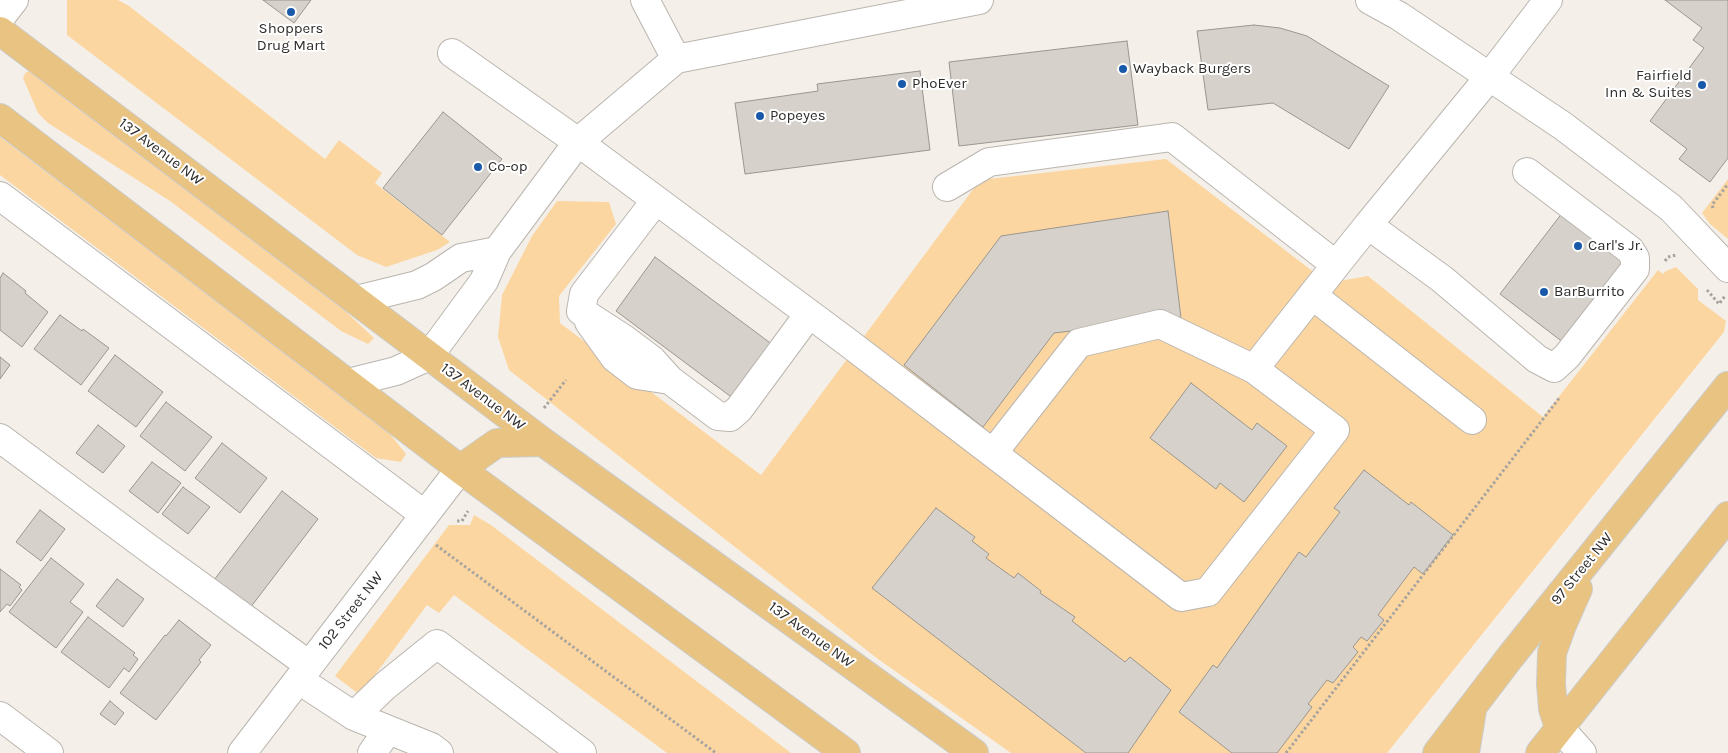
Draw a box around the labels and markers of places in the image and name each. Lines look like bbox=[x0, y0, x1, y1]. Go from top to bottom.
marker: Shoppers Drug Mart bbox=[285, 6, 297, 18]
place label: Shoppers Drug Mart bbox=[257, 20, 325, 55]
place label: Wayback Burgers bbox=[1133, 60, 1251, 78]
marker: Wayback Burgers bbox=[1117, 63, 1129, 75]
place label: Fairfield Inn & Suites bbox=[1605, 67, 1692, 102]
place label: PhoEver bbox=[912, 75, 967, 93]
marker: PhoEver bbox=[896, 78, 908, 90]
marker: Fairfield Inn & Suites bbox=[1696, 79, 1708, 91]
place label: Popeyes bbox=[770, 107, 826, 125]
marker: Popeyes bbox=[754, 110, 766, 122]
place label: Co-op bbox=[488, 158, 528, 176]
marker: Co-op bbox=[472, 161, 484, 173]
place label: Carl's Jr. bbox=[1588, 237, 1643, 255]
marker: Carl's Jr. bbox=[1572, 240, 1584, 252]
place label: BarBurrito bbox=[1554, 283, 1625, 301]
marker: BarBurrito bbox=[1538, 286, 1550, 298]

